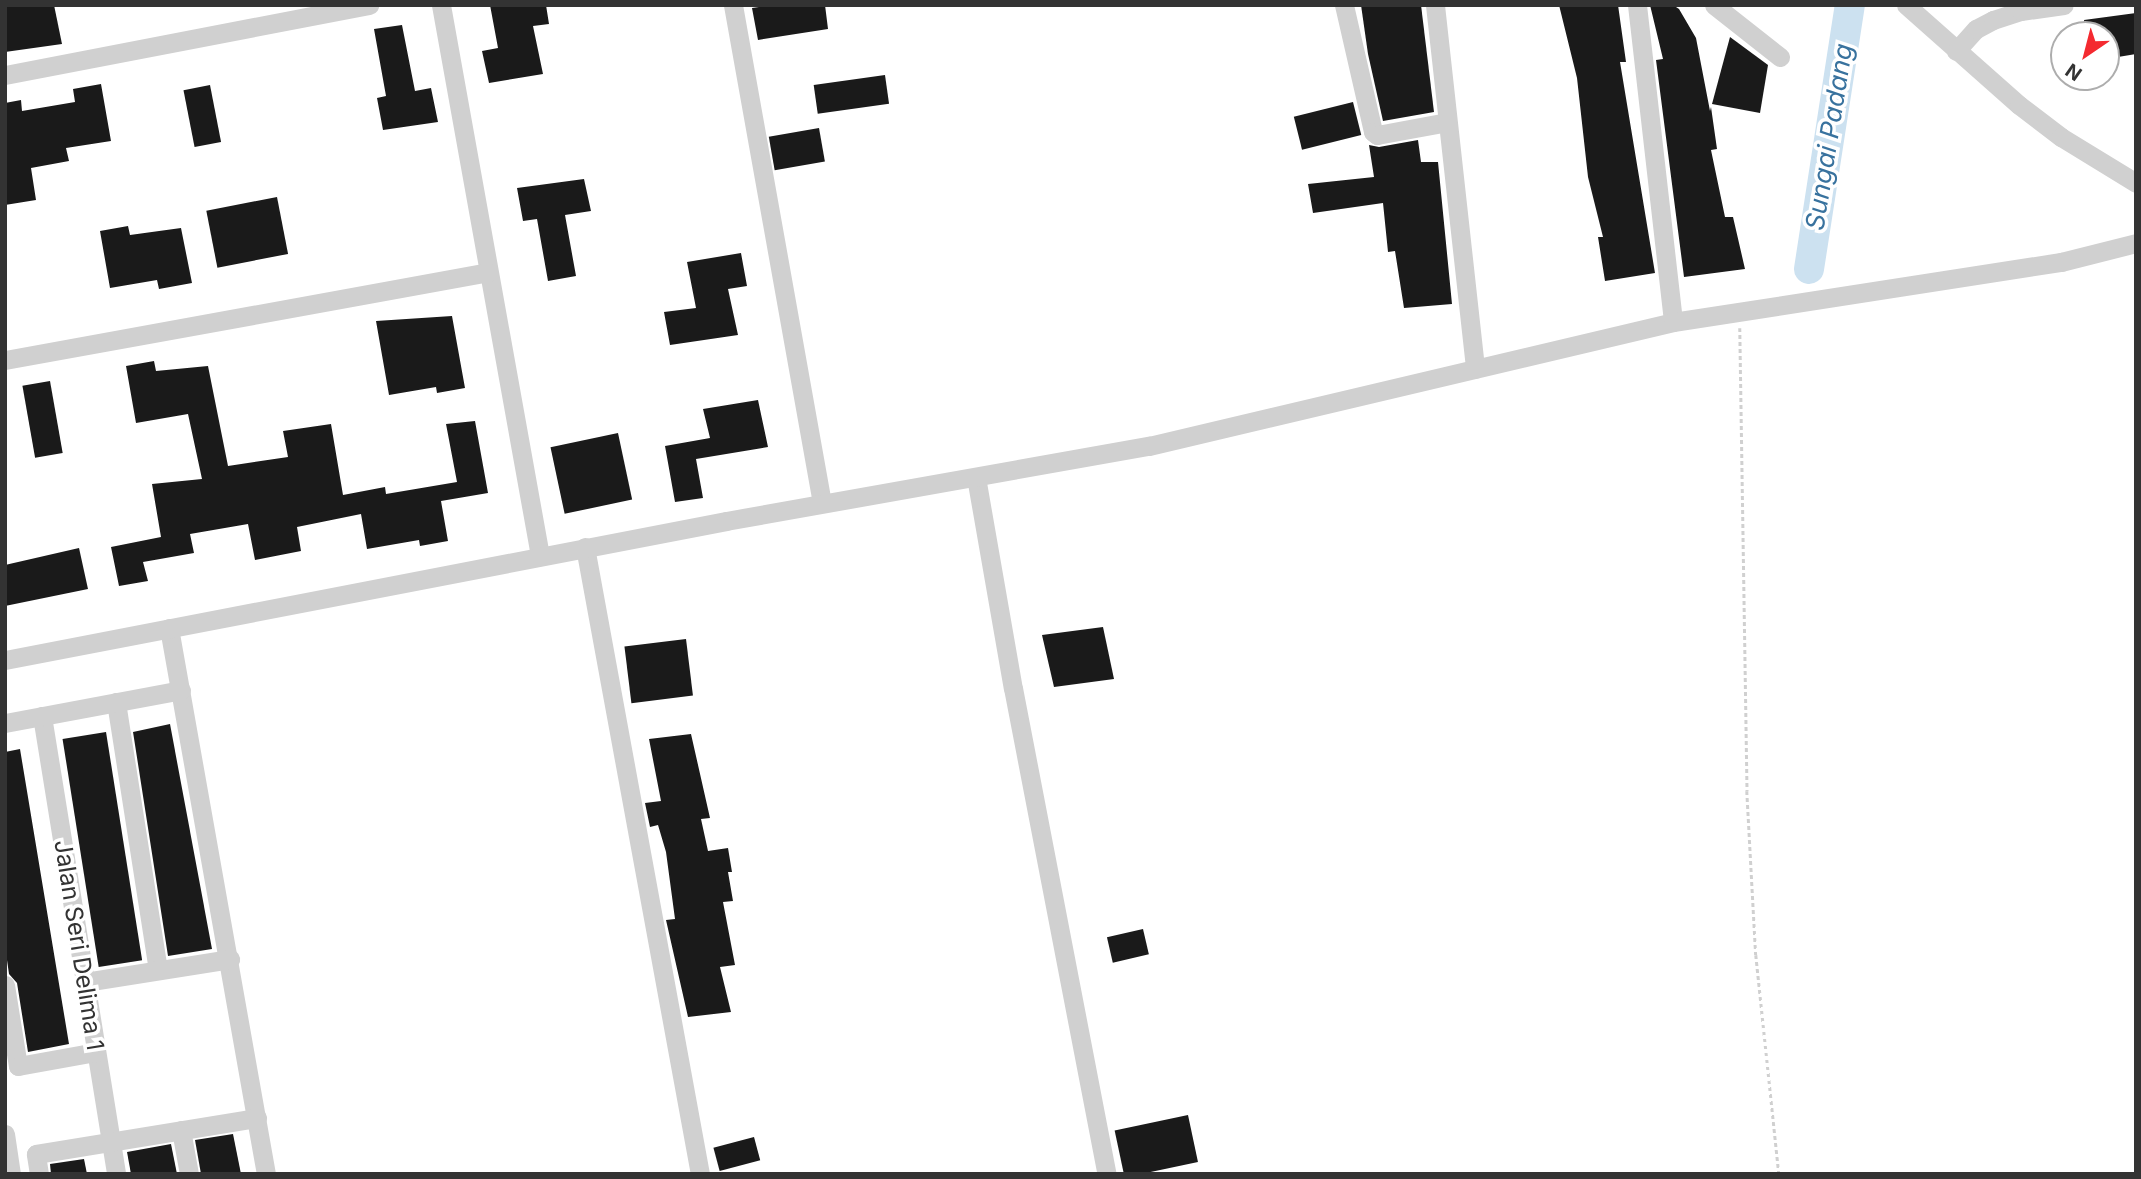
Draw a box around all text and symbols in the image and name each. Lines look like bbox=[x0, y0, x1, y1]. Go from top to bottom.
north arrow bbox=[2050, 21, 2120, 91]
water label: Sungai Padang bbox=[1799, 41, 1859, 233]
text: N bbox=[2061, 58, 2086, 86]
street label: Jalan Seri Delima 1 bbox=[48, 838, 110, 1052]

